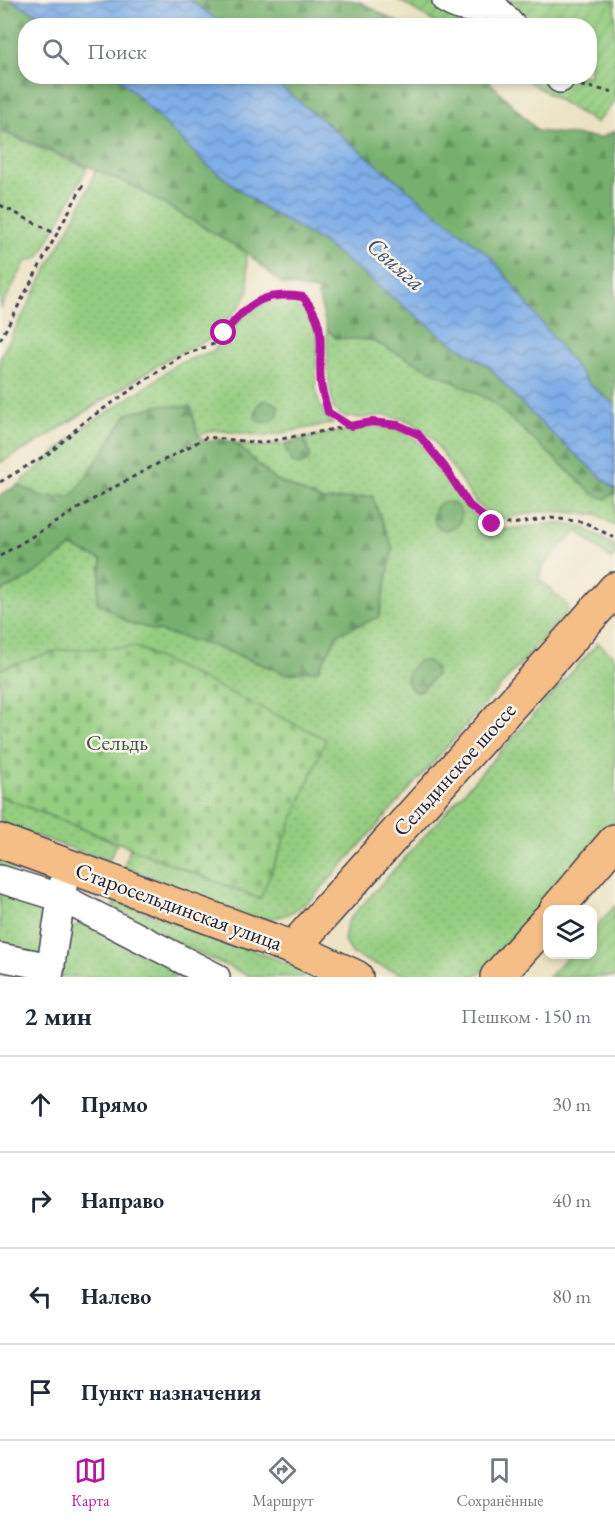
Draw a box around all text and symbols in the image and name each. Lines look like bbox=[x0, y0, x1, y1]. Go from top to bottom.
search box bbox=[18, 18, 597, 84]
icon: search bbox=[39, 35, 72, 68]
text: Поиск bbox=[87, 37, 147, 66]
water label: Свияга bbox=[361, 230, 432, 297]
route start bbox=[210, 319, 236, 345]
route end bbox=[478, 510, 504, 536]
street label: Сельдинское шоссе bbox=[386, 696, 523, 842]
park label: Сельдь bbox=[86, 728, 148, 757]
street label: Старосельдинская улица bbox=[71, 856, 287, 957]
map controls bbox=[543, 905, 597, 959]
button: layers bbox=[543, 905, 597, 959]
text: 2 мин bbox=[24, 999, 92, 1033]
text: Пешком · 150 m bbox=[461, 1003, 591, 1029]
icon: ahead bbox=[24, 1088, 57, 1121]
text: Прямо bbox=[81, 1090, 148, 1119]
text: 30 m bbox=[552, 1091, 591, 1117]
icon: right bbox=[24, 1184, 57, 1217]
text: Направо bbox=[81, 1186, 164, 1215]
text: 40 m bbox=[552, 1187, 591, 1213]
icon: left bbox=[24, 1280, 57, 1313]
text: Налево bbox=[81, 1282, 151, 1311]
text: 80 m bbox=[552, 1283, 591, 1309]
icon: arrive bbox=[24, 1376, 57, 1409]
text: Пункт назначения bbox=[81, 1378, 261, 1407]
tab: Карта bbox=[71, 1454, 110, 1511]
tab: Маршрут bbox=[252, 1454, 314, 1511]
tab: Сохранённые bbox=[456, 1454, 544, 1511]

